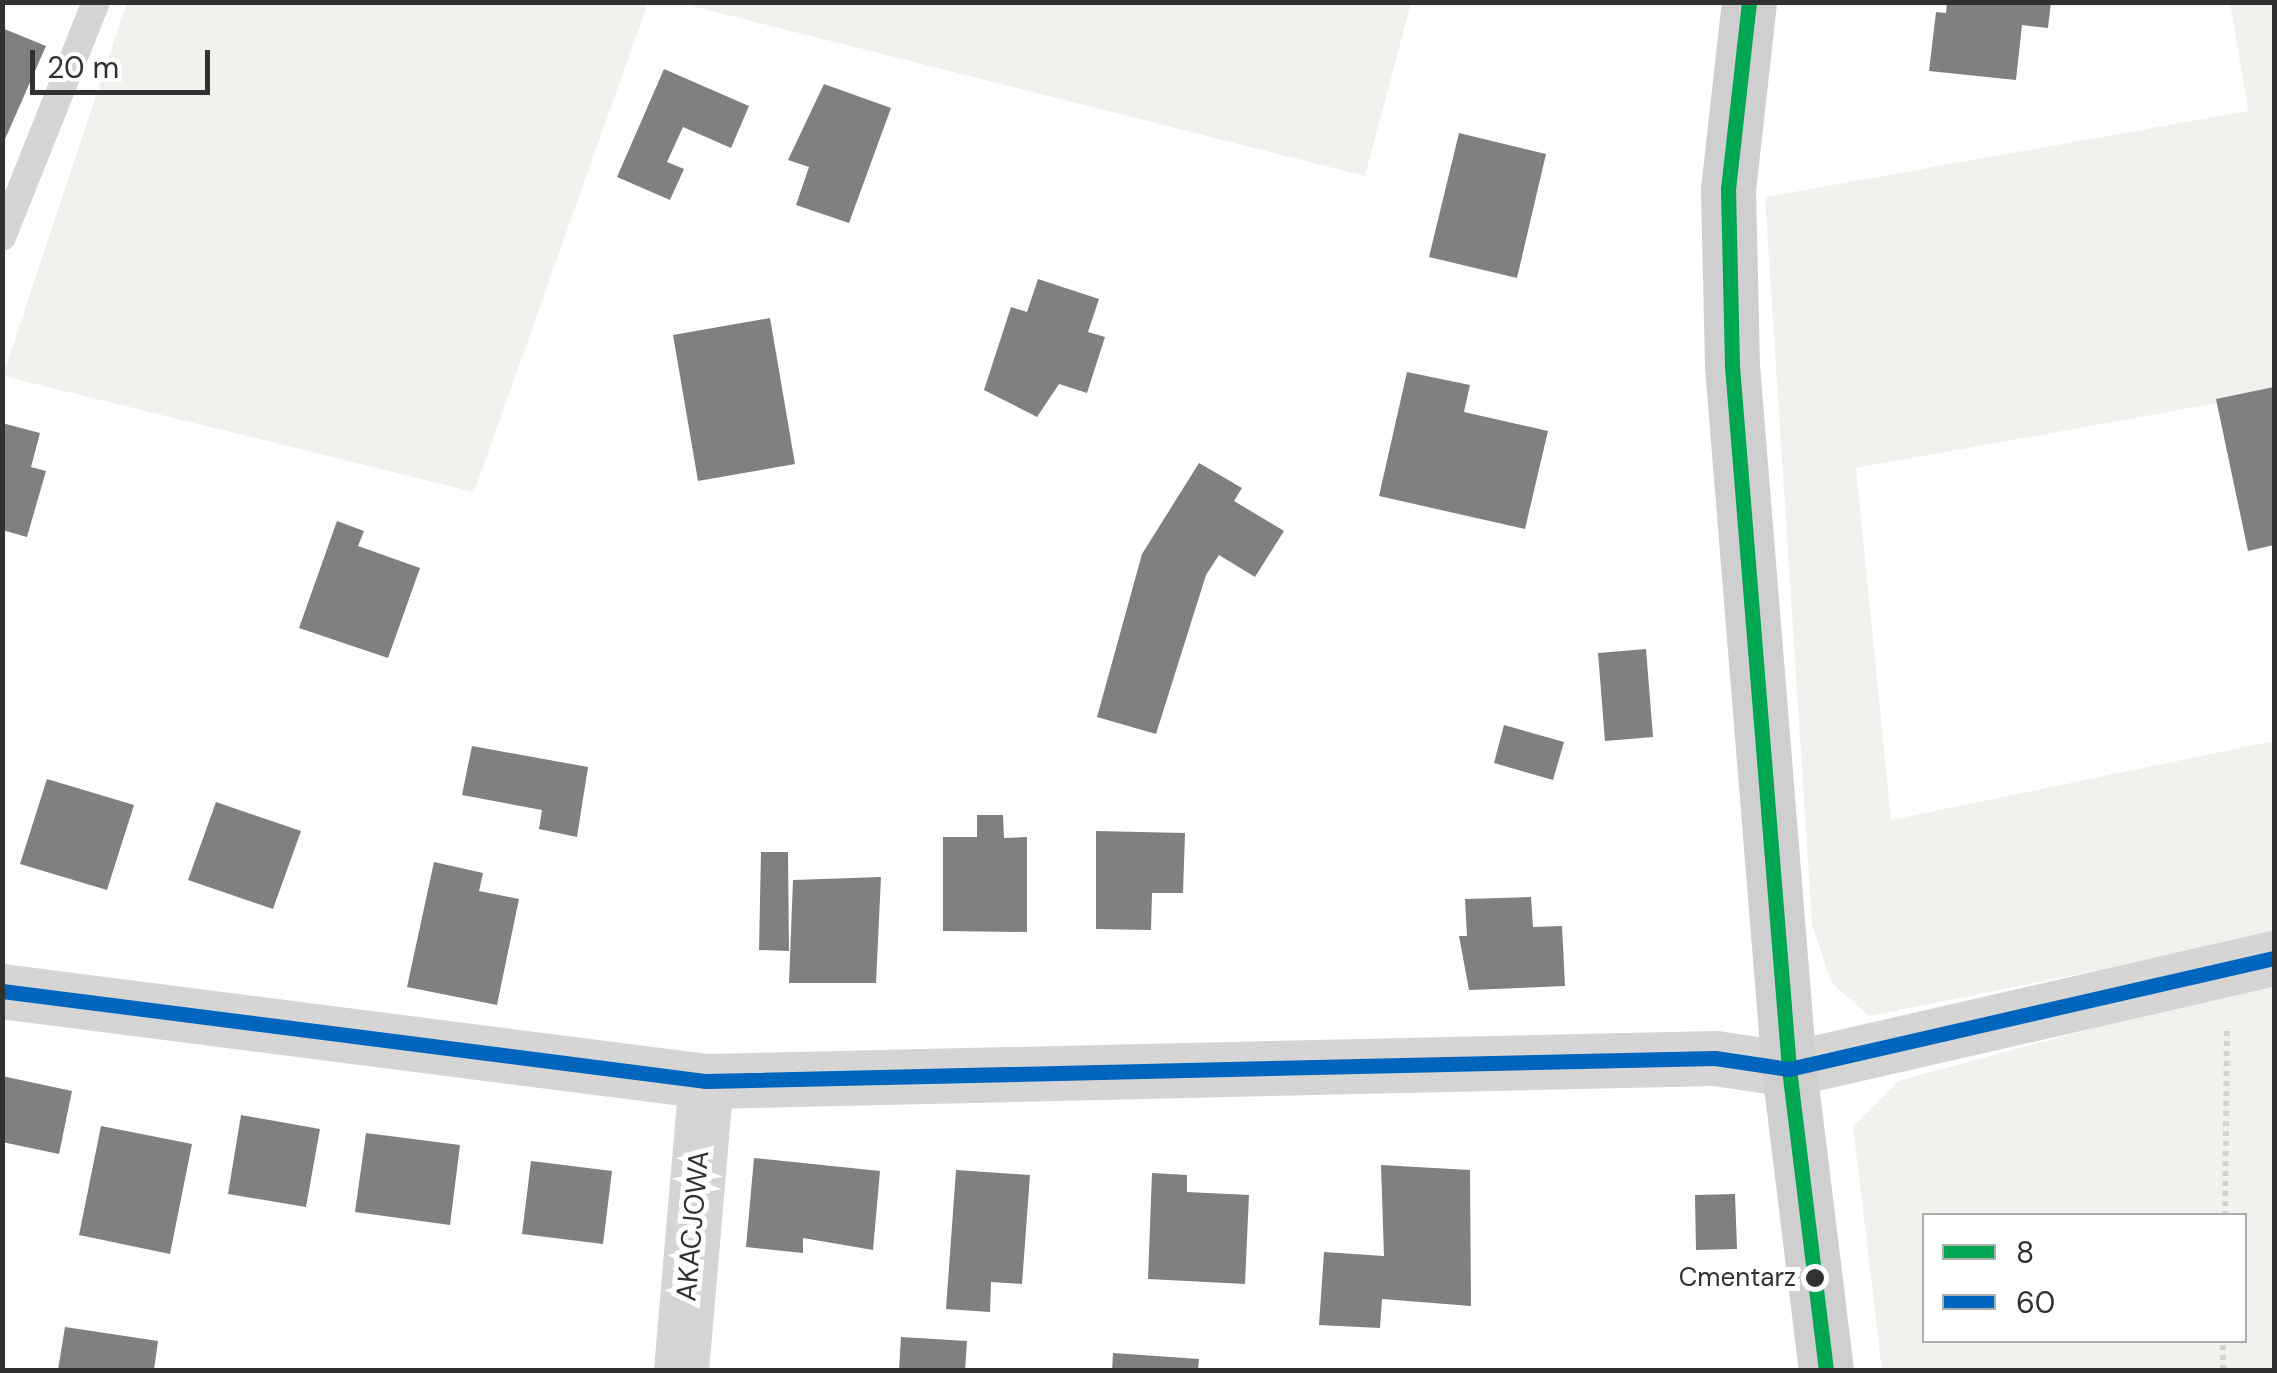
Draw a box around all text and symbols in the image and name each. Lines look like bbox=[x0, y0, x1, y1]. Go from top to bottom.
scale bar bbox=[35, 30, 215, 92]
text: 20 m bbox=[47, 48, 119, 87]
street label: AKACJOWA bbox=[670, 1149, 716, 1303]
legend bbox=[1922, 1213, 2247, 1343]
text: 8 bbox=[2016, 1233, 2034, 1272]
place label: Cmentarz bbox=[1679, 1262, 1796, 1294]
marker: Cmentarz bbox=[1805, 1268, 1825, 1288]
text: 60 bbox=[2016, 1283, 2055, 1322]

